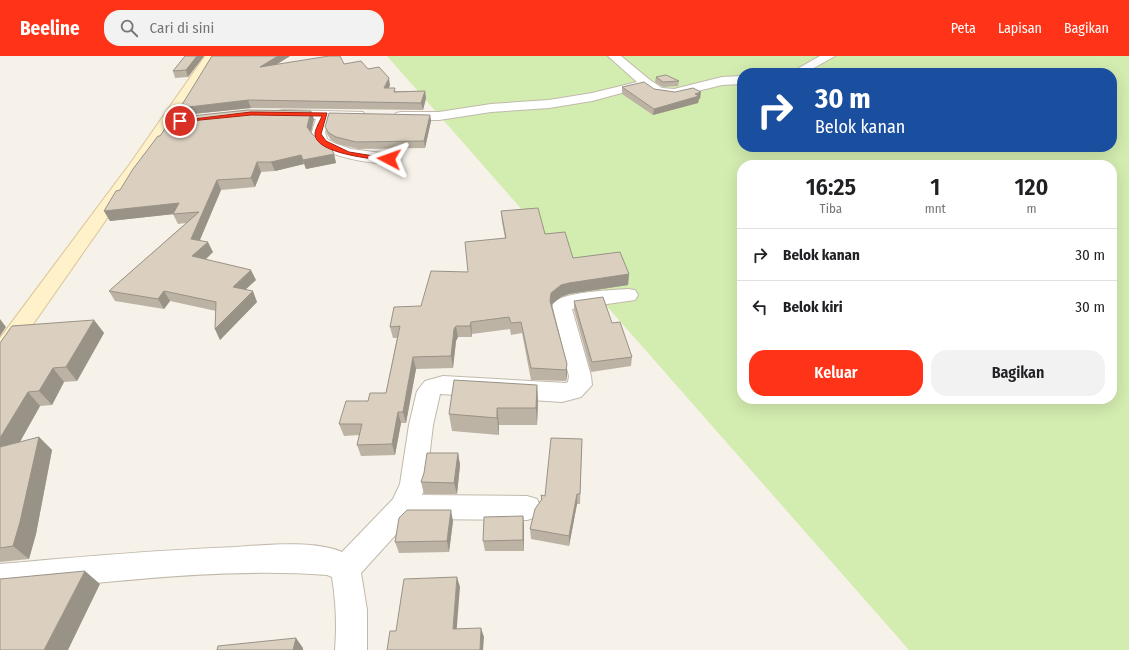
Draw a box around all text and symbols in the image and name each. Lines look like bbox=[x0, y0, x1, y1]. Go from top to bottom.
search box bbox=[104, 10, 384, 46]
text: Beeline bbox=[20, 17, 80, 40]
icon: search bbox=[118, 17, 140, 39]
text: Cari di sini bbox=[150, 19, 214, 37]
text: Peta bbox=[951, 20, 976, 37]
text: Lapisan bbox=[998, 20, 1042, 37]
text: Bagikan bbox=[1064, 20, 1109, 37]
text: 30 m bbox=[815, 82, 871, 115]
icon: right bbox=[749, 84, 801, 136]
pin bbox=[163, 104, 197, 138]
icon: arrive bbox=[169, 110, 191, 132]
text: Belok kanan bbox=[815, 116, 905, 138]
position arrow bbox=[368, 138, 410, 180]
text: 16:25 bbox=[806, 173, 856, 201]
text: 1 bbox=[930, 173, 940, 201]
text: 120 bbox=[1014, 173, 1048, 201]
text: Tiba bbox=[820, 201, 842, 216]
text: mnt bbox=[925, 201, 946, 216]
text: m bbox=[1026, 201, 1036, 216]
icon: right bbox=[749, 244, 771, 266]
text: Belok kanan bbox=[783, 246, 860, 264]
text: 30 m bbox=[1075, 246, 1105, 264]
icon: left bbox=[749, 296, 771, 318]
text: Belok kiri bbox=[783, 298, 843, 316]
text: 30 m bbox=[1075, 298, 1105, 316]
button: Keluar bbox=[749, 350, 923, 396]
button: Bagikan bbox=[931, 350, 1105, 396]

